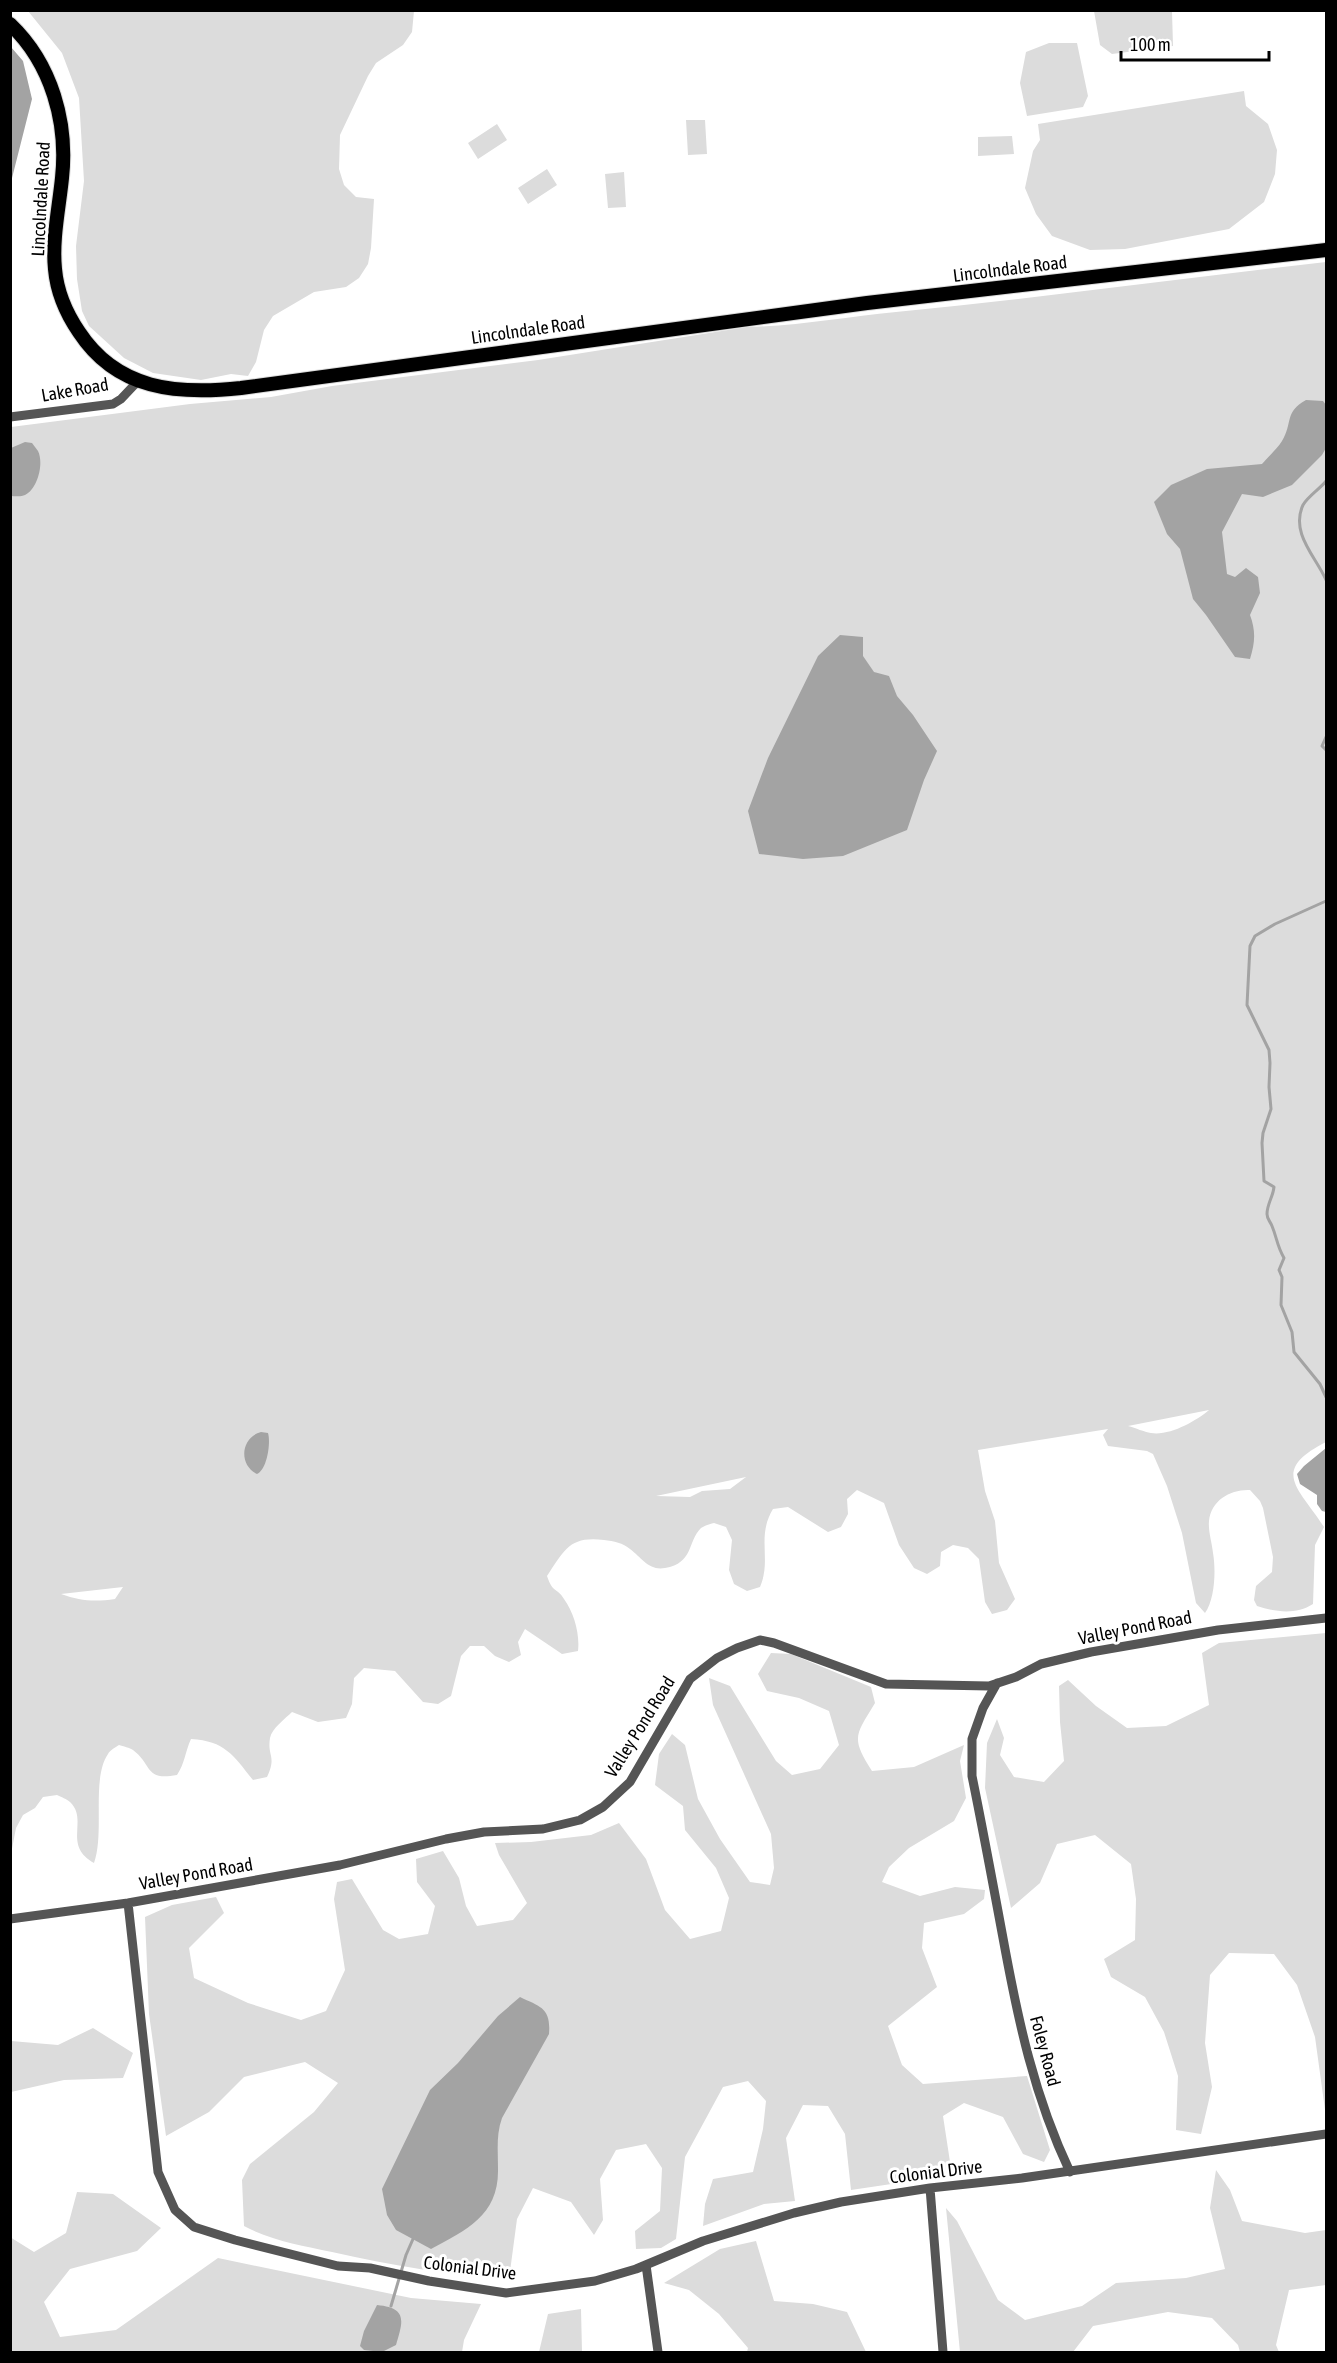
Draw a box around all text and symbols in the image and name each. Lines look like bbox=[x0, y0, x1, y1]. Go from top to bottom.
scale bar bbox=[1121, 24, 1270, 62]
text: 100 m bbox=[1130, 34, 1171, 55]
street label: Lincolndale Road bbox=[27, 141, 54, 257]
street label: Lincolndale Road bbox=[952, 251, 1068, 286]
street label: Lincolndale Road bbox=[470, 311, 586, 348]
street label: Lake Road bbox=[40, 373, 110, 406]
street label: Valley Pond Road bbox=[1076, 1606, 1193, 1649]
street label: Valley Pond Road bbox=[600, 1672, 679, 1781]
street label: Valley Pond Road bbox=[137, 1853, 254, 1894]
street label: Foley Road bbox=[1026, 2013, 1065, 2088]
street label: Colonial Drive bbox=[888, 2155, 983, 2188]
street label: Colonial Drive bbox=[423, 2251, 518, 2284]

